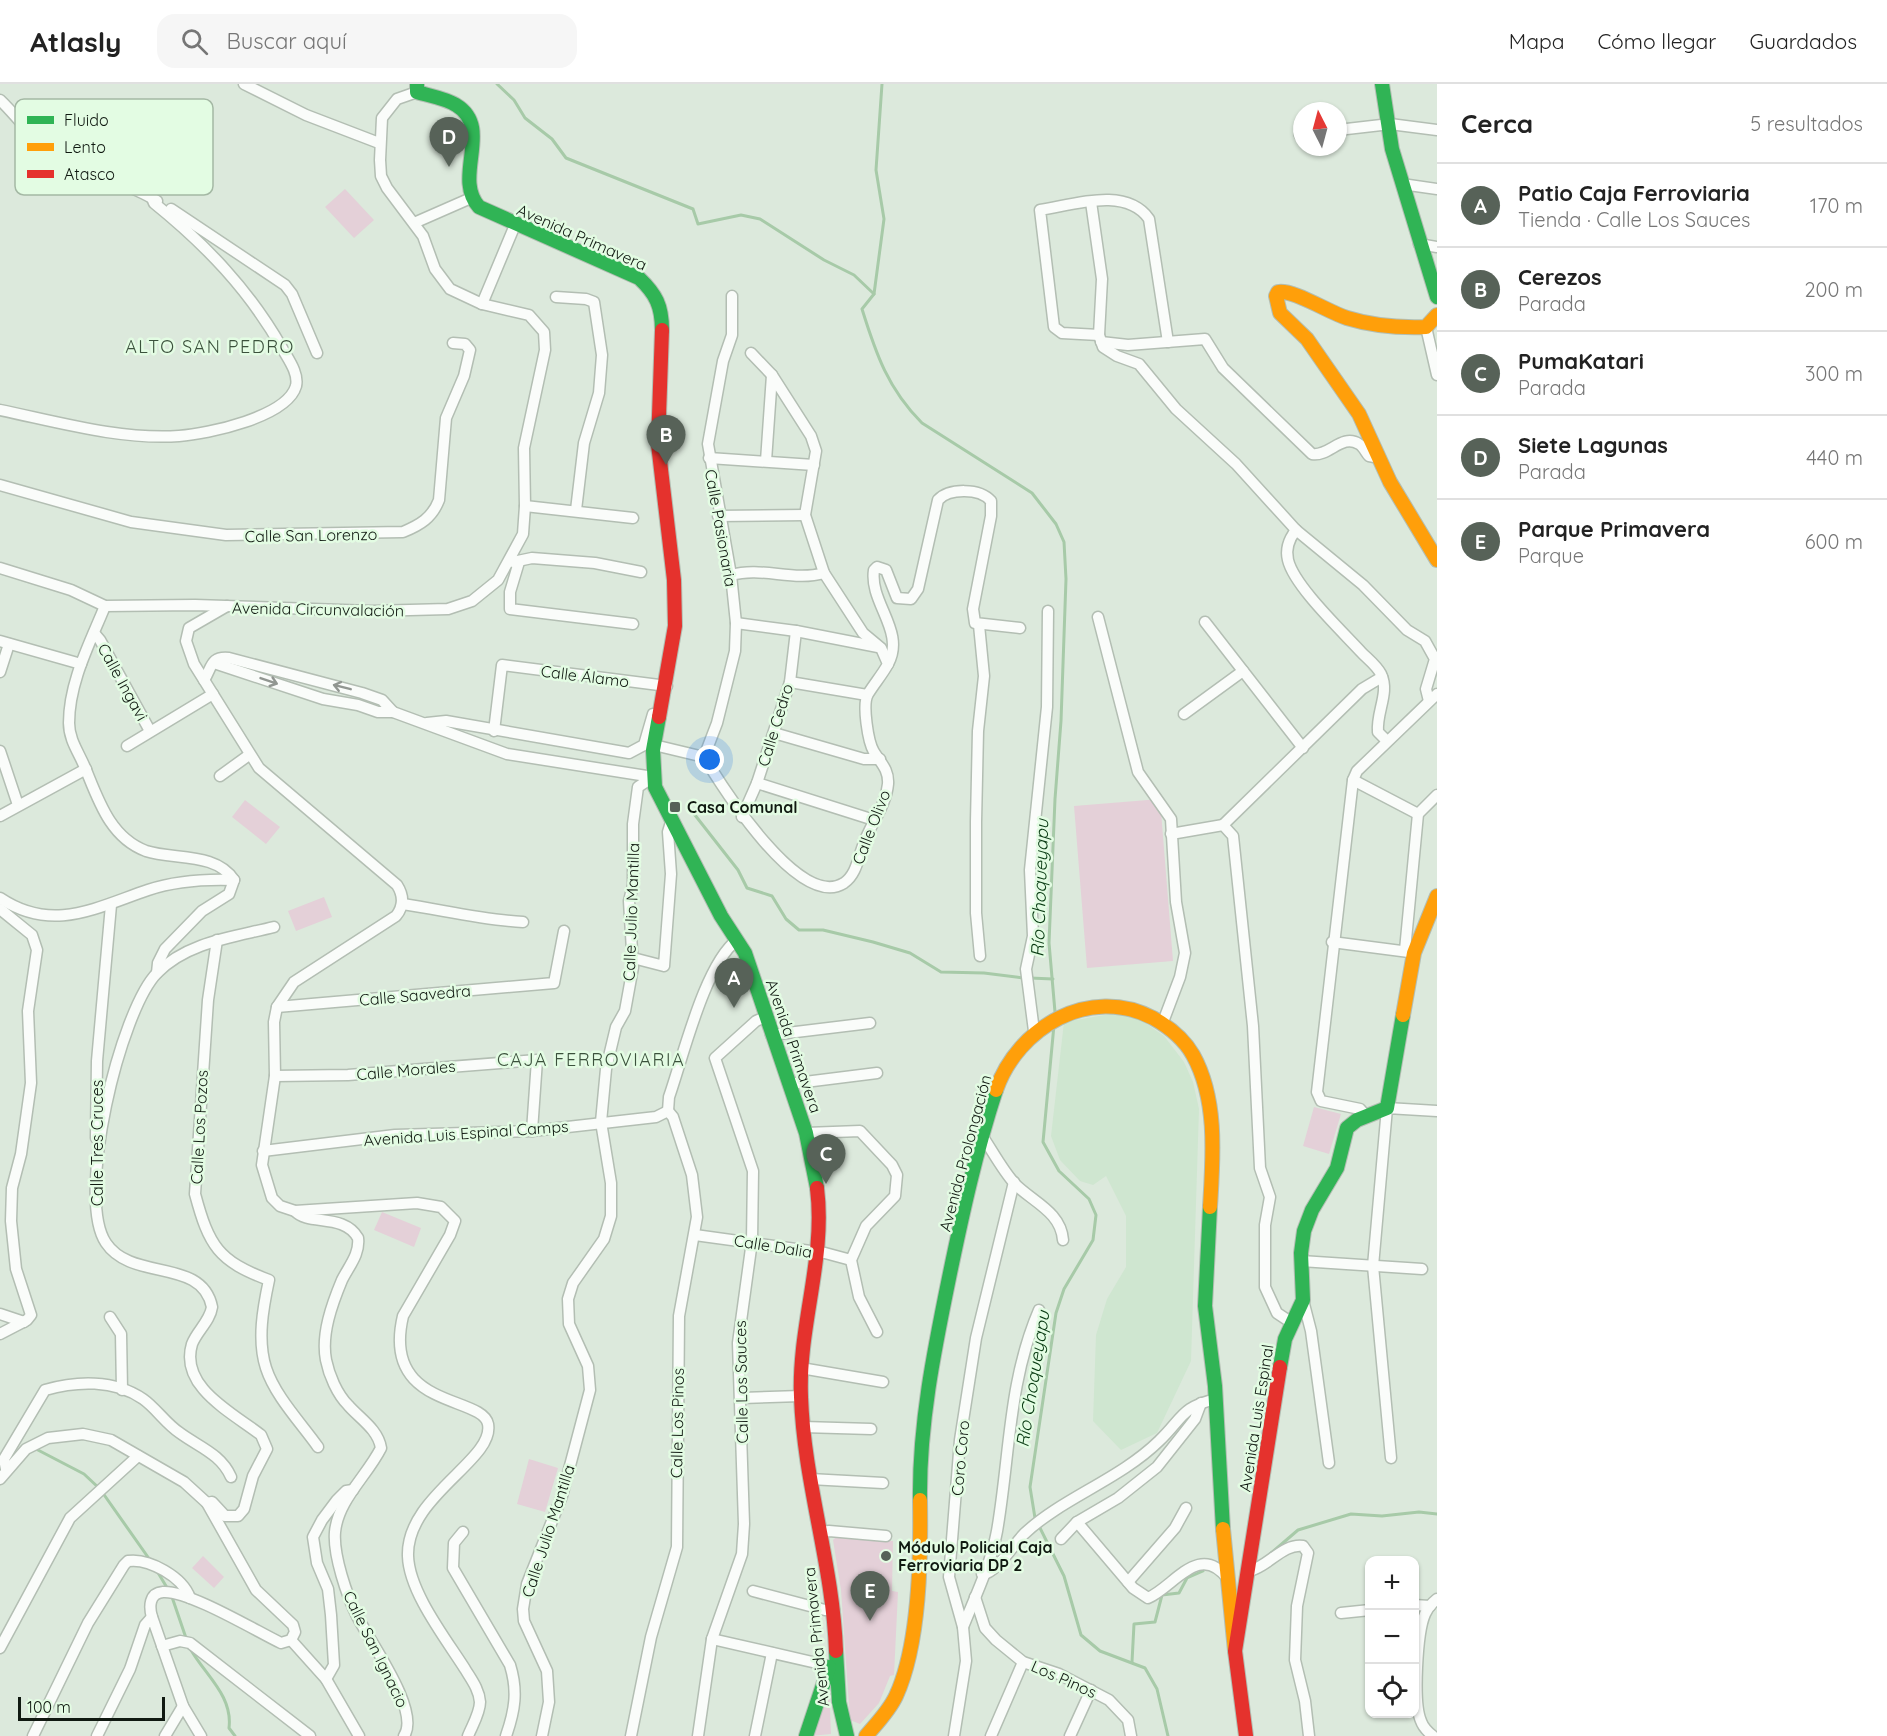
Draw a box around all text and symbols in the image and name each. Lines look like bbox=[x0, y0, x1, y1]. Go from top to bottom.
search box bbox=[157, 14, 577, 68]
text: Atlasly bbox=[30, 24, 121, 59]
icon: search bbox=[178, 25, 211, 58]
text: Buscar aquí bbox=[226, 27, 347, 55]
text: Mapa bbox=[1509, 28, 1564, 54]
text: Cómo llegar bbox=[1597, 28, 1716, 54]
text: Guardados bbox=[1749, 28, 1857, 54]
legend bbox=[15, 99, 213, 195]
north arrow bbox=[1293, 102, 1347, 156]
text: Cerca bbox=[1461, 107, 1533, 140]
text: Fluido bbox=[64, 110, 109, 130]
text: 5 resultados bbox=[1750, 111, 1863, 136]
pin: D bbox=[430, 118, 468, 167]
text: Lento bbox=[64, 137, 106, 157]
text: Atasco bbox=[64, 164, 115, 184]
text: Patio Caja Ferroviaria bbox=[1518, 179, 1750, 207]
text: A bbox=[1474, 193, 1487, 218]
text: 170 m bbox=[1810, 193, 1863, 218]
street label: Avenida Primavera bbox=[514, 199, 650, 275]
text: Tienda · Calle Los Sauces bbox=[1518, 207, 1750, 232]
text: Cerezos bbox=[1518, 263, 1602, 291]
text: B bbox=[1474, 277, 1487, 302]
text: 200 m bbox=[1804, 277, 1863, 302]
text: Parada bbox=[1518, 291, 1586, 316]
district label: ALTO SAN PEDRO bbox=[125, 335, 295, 358]
text: PumaKatari bbox=[1518, 347, 1644, 375]
text: C bbox=[1474, 361, 1487, 386]
text: 300 m bbox=[1805, 361, 1863, 386]
text: Parada bbox=[1518, 375, 1586, 400]
pin: B bbox=[646, 416, 686, 465]
text: Siete Lagunas bbox=[1518, 431, 1668, 459]
text: D bbox=[1473, 445, 1488, 470]
text: 440 m bbox=[1806, 445, 1863, 470]
text: Parada bbox=[1518, 459, 1586, 484]
street label: Calle Pasionaria bbox=[701, 468, 741, 588]
text: Parque Primavera bbox=[1518, 515, 1710, 543]
street label: Calle San Lorenzo bbox=[245, 524, 377, 546]
text: E bbox=[1475, 529, 1486, 554]
text: 600 m bbox=[1805, 529, 1863, 554]
text: Parque bbox=[1518, 543, 1584, 568]
street label: Avenida Circunvalación bbox=[232, 597, 404, 621]
street label: Calle Ingavi bbox=[94, 640, 152, 724]
street label: Calle Álamo bbox=[540, 661, 630, 691]
one-way arrow bbox=[259, 676, 278, 687]
one-way arrow bbox=[333, 681, 352, 693]
street label: Calle Cedro bbox=[753, 681, 797, 769]
your location bbox=[695, 745, 724, 774]
street label: Calle Olivo bbox=[848, 787, 894, 867]
place label: Casa Comunal bbox=[687, 797, 798, 817]
marker: Casa Comunal bbox=[668, 800, 682, 814]
water label: Río Choqueyapu bbox=[1026, 817, 1053, 957]
street label: Calle Julio Mantilla bbox=[619, 843, 643, 981]
pin: A bbox=[714, 958, 754, 1008]
street label: Avenida Primavera bbox=[762, 977, 826, 1115]
street label: Calle Saavedra bbox=[358, 980, 472, 1010]
district label: CAJA FERROVIARIA bbox=[497, 1048, 685, 1071]
street label: Calle Morales bbox=[356, 1056, 456, 1084]
street label: Calle Los Pozos bbox=[186, 1069, 212, 1185]
street label: Avenida Prolongación bbox=[934, 1072, 996, 1234]
street label: Calle Tres Cruces bbox=[87, 1080, 107, 1206]
street label: Avenida Luis Espinal Camps bbox=[363, 1116, 569, 1150]
pin: C bbox=[806, 1134, 846, 1184]
street label: Calle Dalia bbox=[733, 1230, 813, 1262]
water label: Río Choqueyapu bbox=[1010, 1307, 1055, 1449]
street label: Calle Los Sauces bbox=[730, 1320, 752, 1444]
street label: Avenida Luis Espinal bbox=[1234, 1343, 1278, 1493]
street label: Calle Los Pinos bbox=[666, 1368, 688, 1478]
street label: Coro Coro bbox=[947, 1419, 973, 1497]
street label: Calle Julio Mantilla bbox=[517, 1462, 579, 1600]
place label: Módulo Policial Caja Ferroviaria DP 2 bbox=[898, 1537, 1052, 1575]
marker: Módulo Policial Caja Ferroviaria DP 2 bbox=[879, 1549, 893, 1563]
map controls bbox=[1365, 1556, 1419, 1718]
button: + bbox=[1365, 1556, 1419, 1610]
street label: Avenida Primavera bbox=[799, 1566, 833, 1708]
pin: E bbox=[850, 1572, 890, 1621]
street label: Calle San Ignacio bbox=[339, 1587, 413, 1711]
button: − bbox=[1365, 1610, 1419, 1664]
street label: Los Pinos bbox=[1028, 1656, 1100, 1702]
button: locate bbox=[1365, 1664, 1419, 1718]
scale bar bbox=[18, 1694, 165, 1722]
text: 100 m bbox=[27, 1697, 71, 1717]

